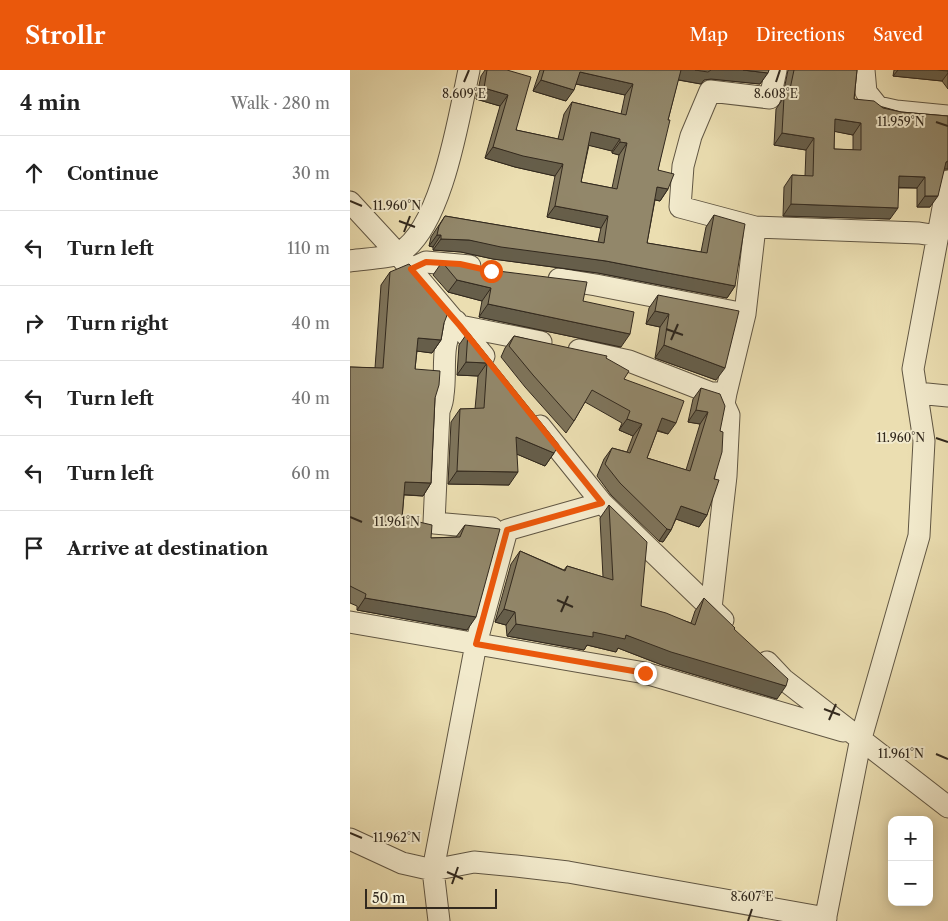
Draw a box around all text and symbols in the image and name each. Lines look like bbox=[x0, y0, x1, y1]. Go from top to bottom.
text: Strollr bbox=[25, 21, 105, 50]
text: Map bbox=[689, 24, 728, 46]
text: Directions bbox=[756, 24, 845, 46]
text: Saved bbox=[873, 24, 923, 46]
text: 8.609°E bbox=[442, 86, 486, 101]
text: 8.608°E bbox=[754, 86, 798, 101]
text: 4 min bbox=[20, 90, 81, 115]
text: Walk · 280 m bbox=[231, 93, 330, 113]
text: 11.959°N bbox=[877, 114, 925, 129]
icon: ahead bbox=[20, 159, 48, 187]
text: Continue bbox=[67, 162, 159, 185]
text: 30 m bbox=[292, 163, 330, 183]
text: 11.960°N bbox=[373, 198, 421, 213]
icon: left bbox=[20, 234, 48, 262]
text: Turn left bbox=[67, 237, 154, 260]
text: 110 m bbox=[287, 238, 330, 258]
route start bbox=[480, 260, 503, 283]
icon: right bbox=[20, 309, 48, 337]
text: Turn right bbox=[67, 312, 168, 335]
text: 40 m bbox=[291, 313, 330, 333]
icon: left bbox=[20, 384, 48, 412]
text: Turn left bbox=[67, 387, 154, 410]
text: 40 m bbox=[291, 388, 330, 408]
text: 11.960°N bbox=[877, 430, 925, 445]
icon: left bbox=[20, 459, 48, 487]
text: Turn left bbox=[67, 462, 154, 485]
text: 60 m bbox=[291, 463, 330, 483]
text: 11.961°N bbox=[374, 514, 420, 529]
icon: arrive bbox=[20, 534, 48, 562]
text: Arrive at destination bbox=[67, 537, 268, 560]
route end bbox=[634, 662, 657, 685]
text: 11.961°N bbox=[878, 746, 924, 761]
map controls bbox=[888, 816, 933, 906]
button: + bbox=[888, 816, 933, 861]
text: 11.962°N bbox=[373, 830, 421, 845]
button: − bbox=[888, 861, 933, 906]
scale bar bbox=[365, 886, 498, 909]
text: 50 m bbox=[372, 889, 405, 907]
text: 8.607°E bbox=[730, 889, 774, 904]

